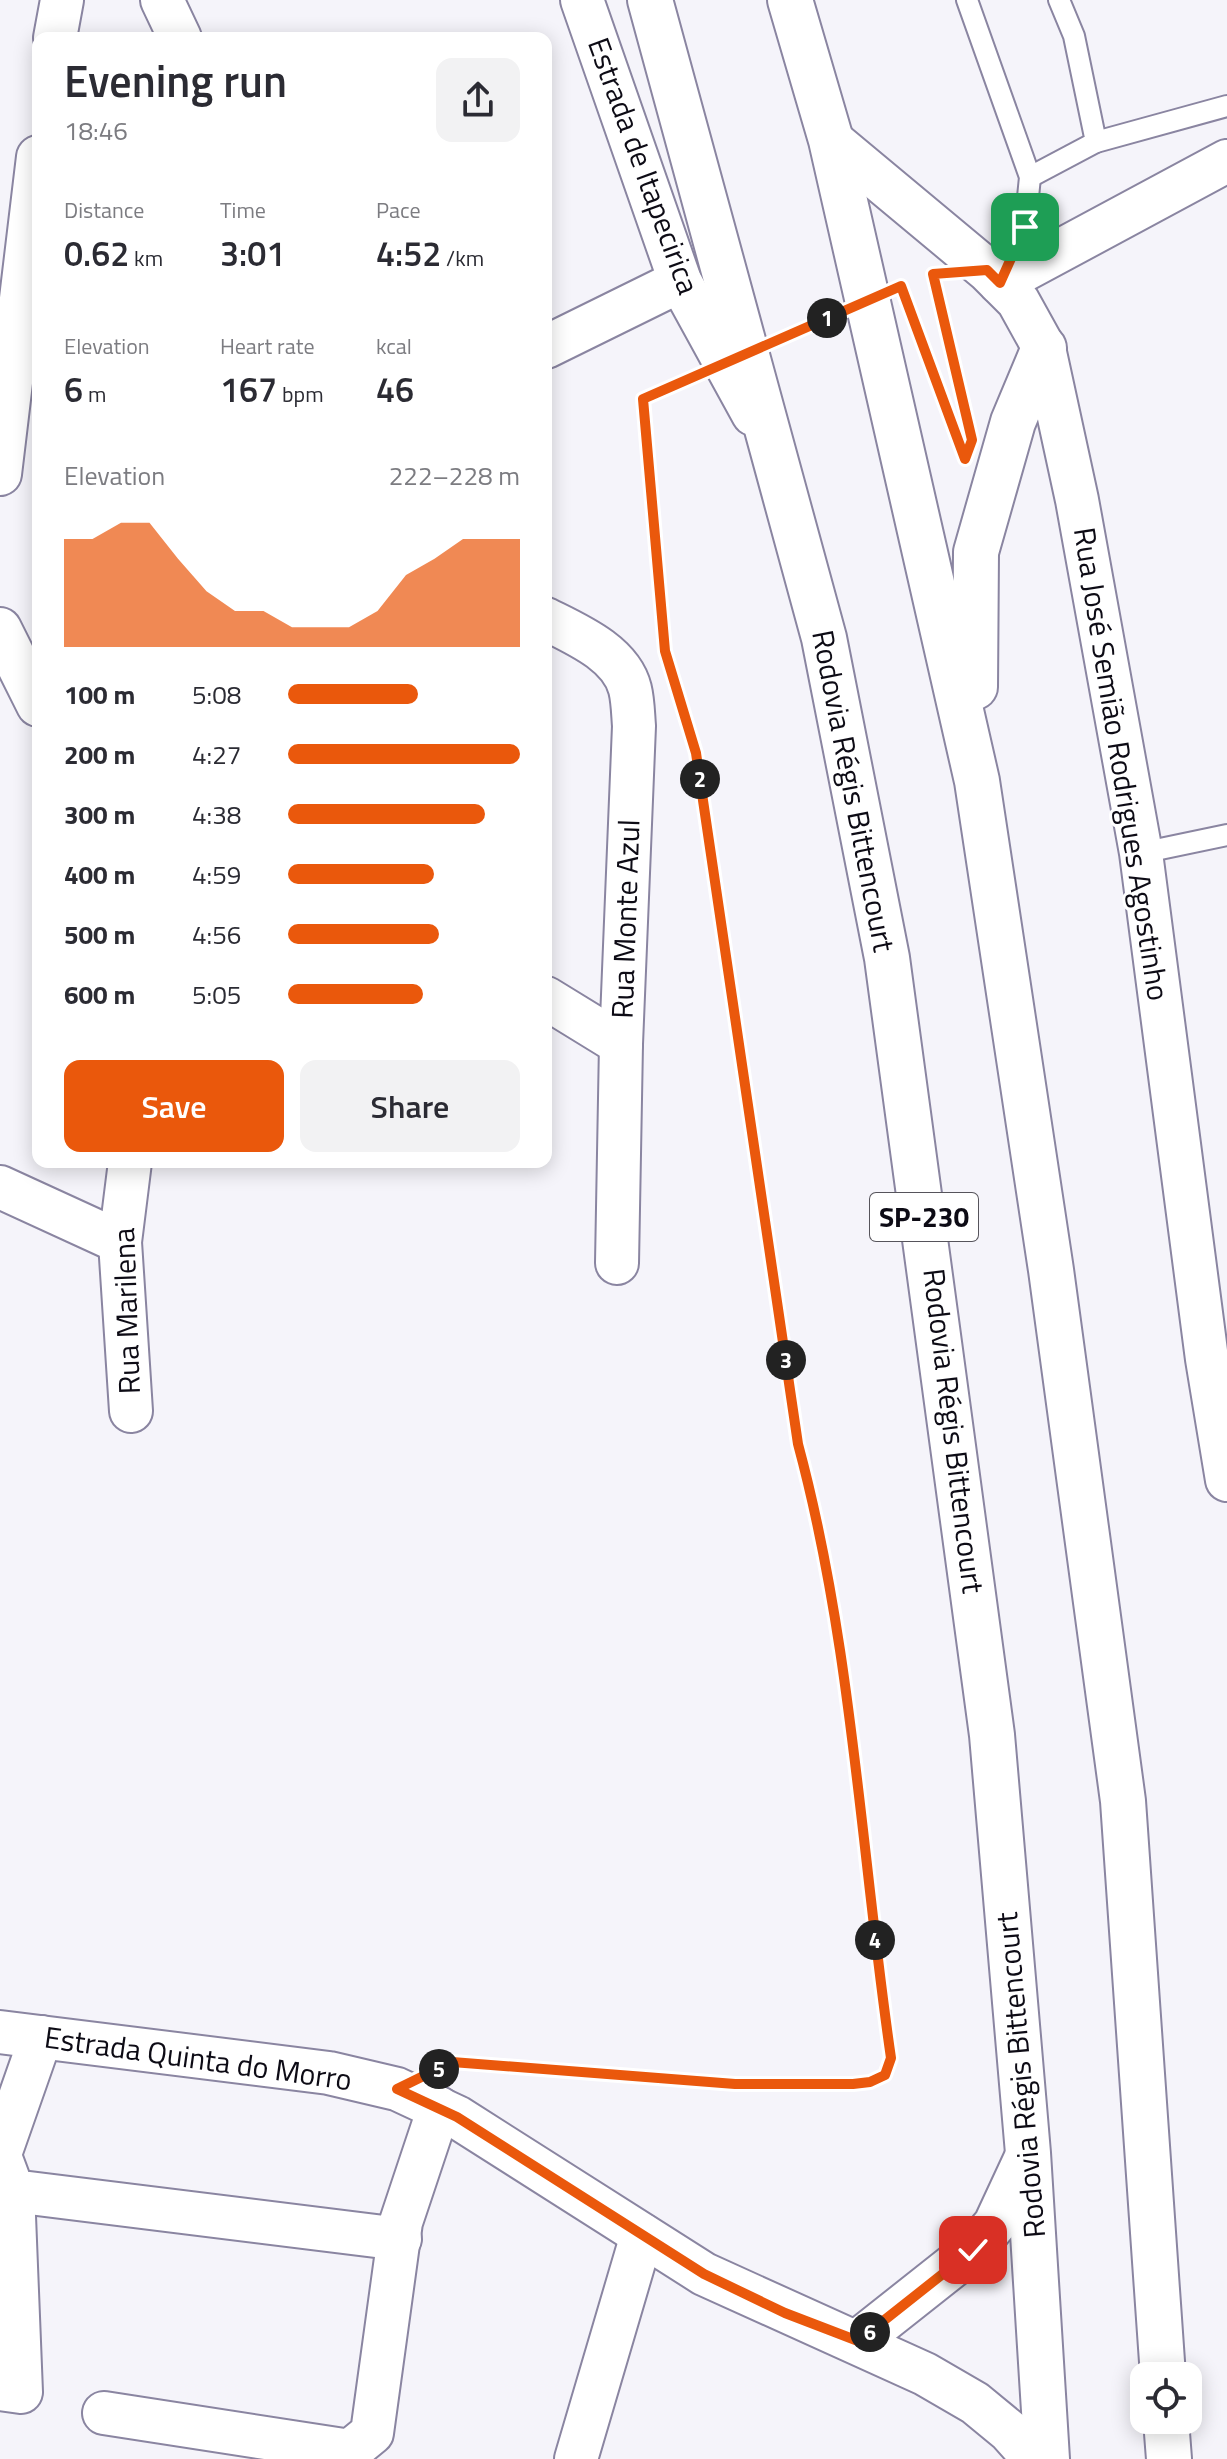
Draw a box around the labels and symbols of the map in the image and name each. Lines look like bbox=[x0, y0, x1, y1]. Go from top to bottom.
street label: Estrada de Itapecirica bbox=[576, 31, 712, 300]
pin bbox=[991, 193, 1059, 261]
pin: 1 bbox=[807, 298, 847, 338]
street label: Rua José Semião Rodrigues Agostinho bbox=[1062, 524, 1182, 1004]
street label: Rodovia Régis Bittencourt bbox=[800, 626, 908, 956]
pin: 2 bbox=[680, 759, 720, 799]
street label: Rua Monte Azul bbox=[599, 818, 651, 1019]
road number: SP-230 bbox=[870, 1193, 978, 1241]
street label: Rua Marilena bbox=[100, 1227, 152, 1395]
street label: Rodovia Régis Bittencourt bbox=[911, 1266, 997, 1596]
pin: 3 bbox=[766, 1340, 806, 1380]
street label: Rodovia Régis Bittencourt bbox=[983, 1910, 1057, 2240]
pin: 4 bbox=[855, 1920, 895, 1960]
street label: Estrada Quinta do Morro bbox=[41, 2014, 355, 2102]
pin: 5 bbox=[419, 2049, 459, 2089]
pin bbox=[939, 2216, 1007, 2284]
pin: 6 bbox=[850, 2312, 890, 2352]

